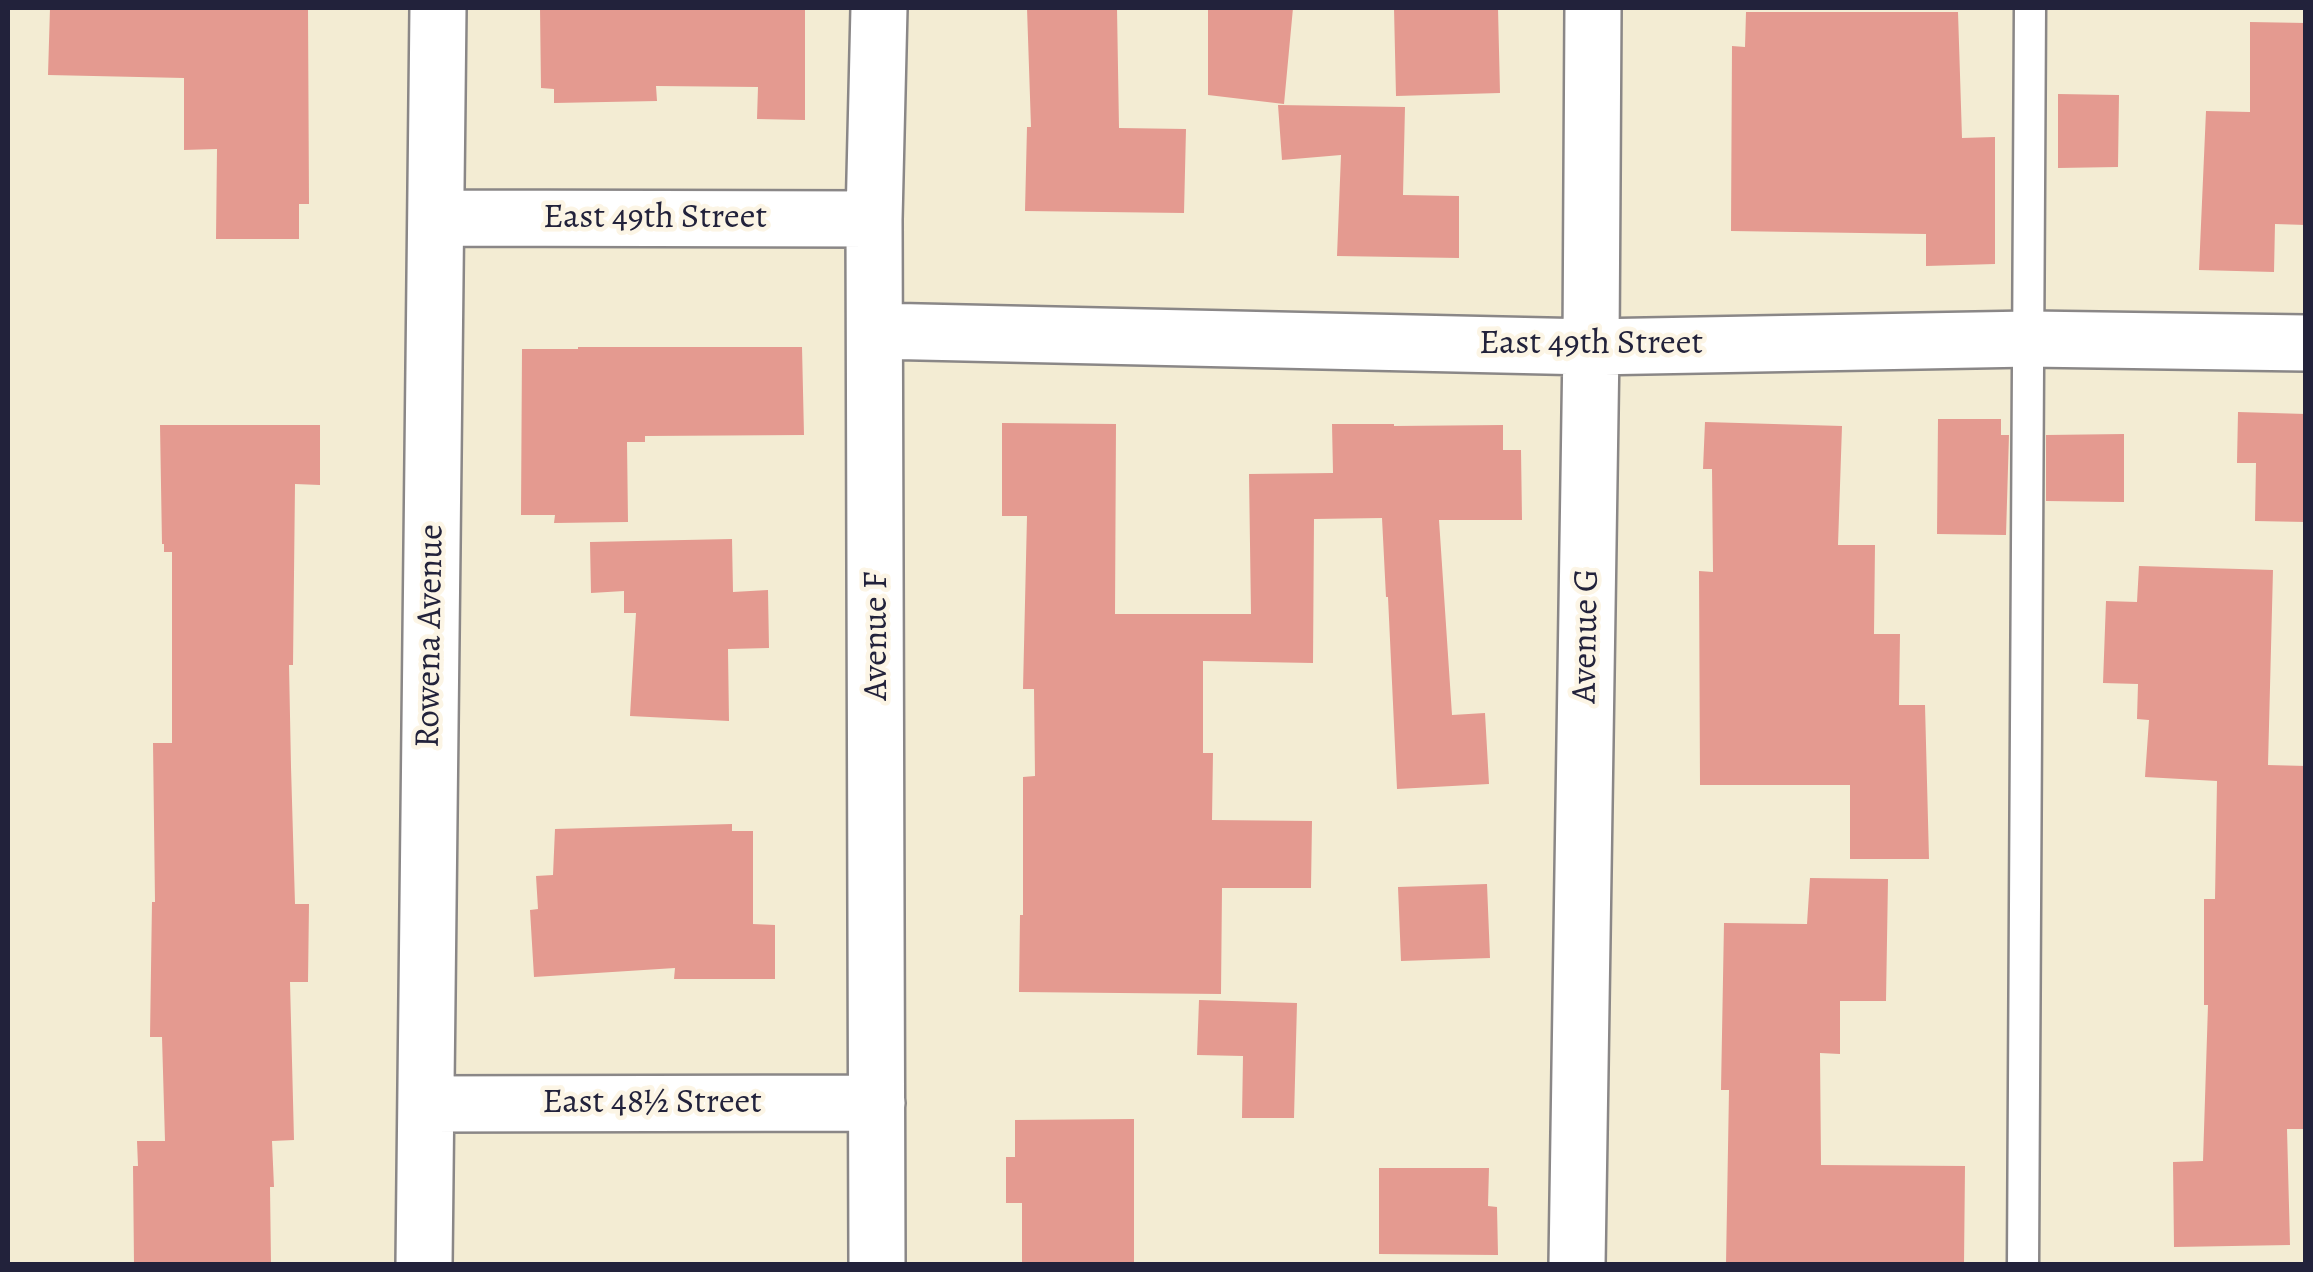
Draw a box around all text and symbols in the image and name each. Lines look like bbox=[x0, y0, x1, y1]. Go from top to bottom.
street label: East 49th Street bbox=[543, 197, 767, 239]
street label: East 49th Street bbox=[1479, 323, 1703, 365]
street label: Rowena Avenue bbox=[408, 524, 454, 748]
street label: Avenue G bbox=[1565, 568, 1609, 704]
street label: Avenue F bbox=[856, 571, 898, 701]
street label: East 48½ Street bbox=[542, 1082, 762, 1124]

